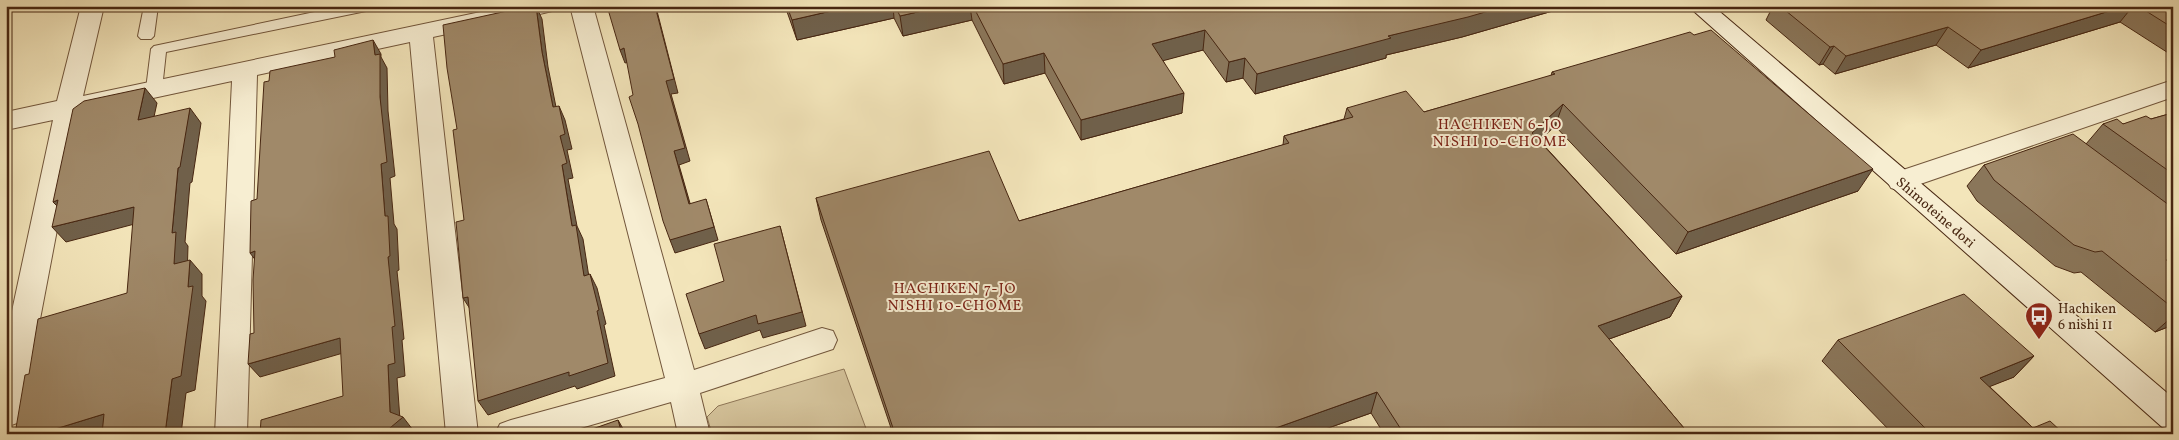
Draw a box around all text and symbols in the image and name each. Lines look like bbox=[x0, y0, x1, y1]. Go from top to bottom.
district label: HACHIKEN 6-JO NISHI 10-CHOME bbox=[1432, 115, 1568, 153]
street label: Shimoteine dori bbox=[1891, 173, 1979, 253]
district label: HACHIKEN 7-JO NISHI 10-CHOME bbox=[887, 279, 1023, 317]
place label: Hachiken 6 nishi 11 bbox=[2058, 300, 2116, 335]
bus stop icon: Hachiken 6 nishi 11 bbox=[2024, 301, 2054, 340]

